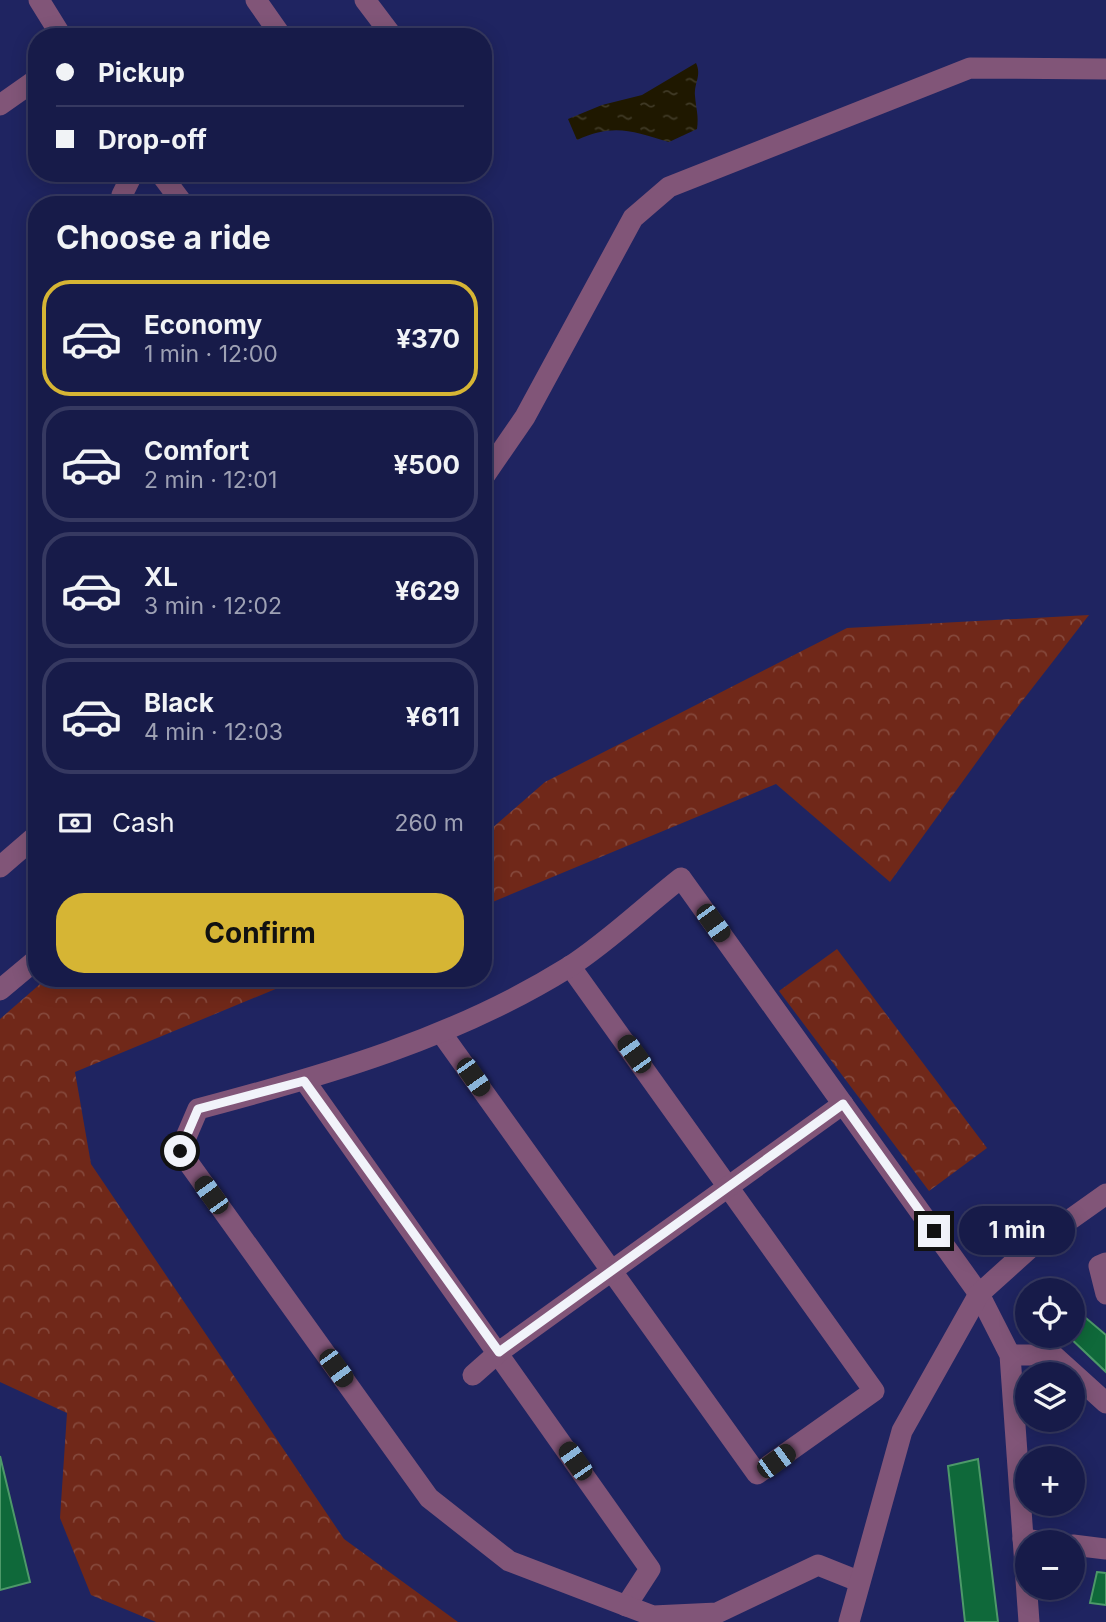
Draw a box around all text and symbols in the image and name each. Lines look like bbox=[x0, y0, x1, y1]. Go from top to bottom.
text: Pickup bbox=[98, 57, 185, 88]
text: Drop-off bbox=[98, 124, 207, 155]
text: Choose a ride bbox=[56, 218, 271, 257]
icon: car bbox=[60, 307, 123, 370]
text: Economy bbox=[144, 309, 262, 340]
text: ¥370 bbox=[396, 323, 460, 354]
text: 1 min · 12:00 bbox=[144, 340, 278, 368]
icon: car bbox=[60, 433, 123, 496]
text: Comfort bbox=[144, 435, 249, 466]
text: ¥500 bbox=[393, 449, 460, 480]
text: 2 min · 12:01 bbox=[144, 466, 277, 494]
icon: car bbox=[60, 559, 123, 622]
text: XL bbox=[144, 561, 178, 592]
text: ¥629 bbox=[395, 575, 460, 606]
text: 3 min · 12:02 bbox=[144, 592, 282, 620]
icon: car bbox=[60, 685, 123, 748]
text: Black bbox=[144, 687, 214, 718]
text: ¥611 bbox=[406, 701, 460, 732]
text: 4 min · 12:03 bbox=[144, 718, 283, 746]
icon: cash bbox=[56, 804, 94, 842]
text: Cash bbox=[112, 807, 175, 838]
text: 260 m bbox=[395, 809, 464, 837]
button: Confirm bbox=[56, 893, 464, 973]
car bbox=[693, 900, 734, 946]
car bbox=[614, 1031, 655, 1077]
car bbox=[453, 1054, 494, 1100]
route start bbox=[164, 1135, 196, 1167]
car bbox=[191, 1172, 232, 1218]
callout: 1 min bbox=[958, 1206, 1074, 1256]
route end bbox=[918, 1215, 950, 1247]
text: 1 min bbox=[989, 1216, 1045, 1244]
map controls bbox=[1015, 1278, 1085, 1600]
button: locate bbox=[1015, 1278, 1085, 1348]
car bbox=[316, 1345, 357, 1391]
button: layers bbox=[1015, 1362, 1085, 1432]
car bbox=[555, 1438, 596, 1484]
car bbox=[753, 1440, 800, 1482]
button: + bbox=[1015, 1446, 1085, 1516]
button: − bbox=[1015, 1530, 1085, 1600]

